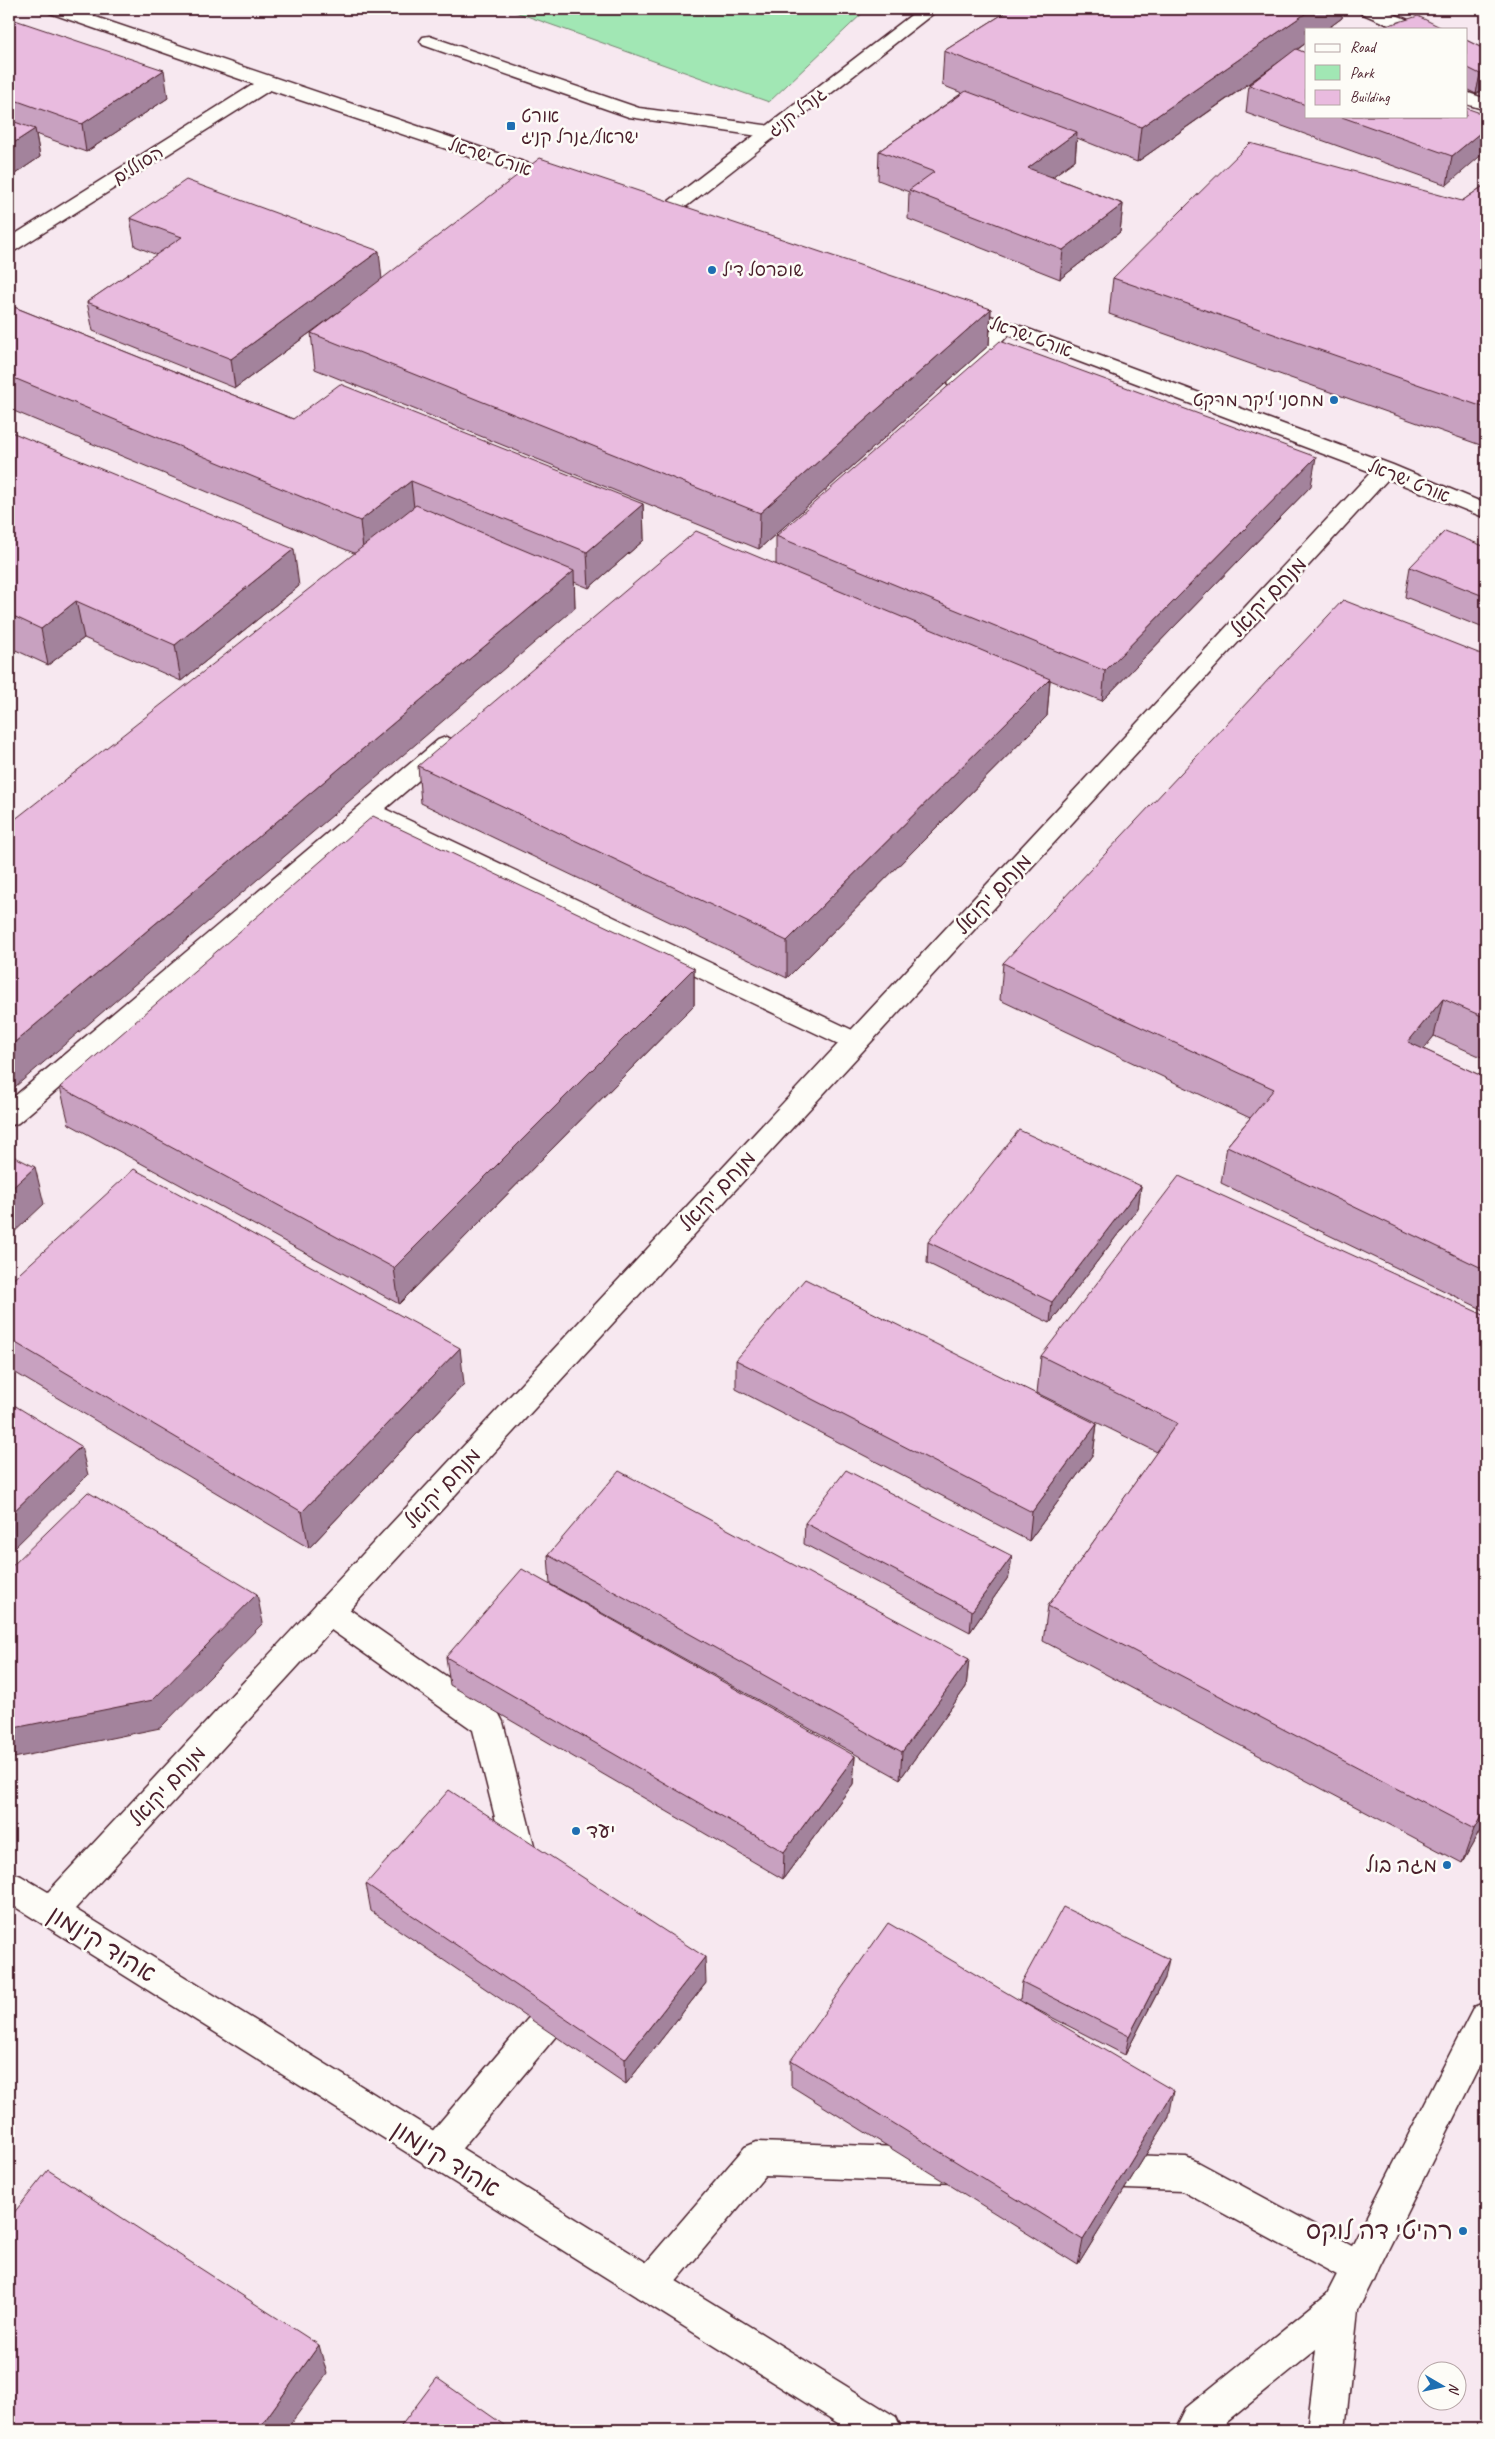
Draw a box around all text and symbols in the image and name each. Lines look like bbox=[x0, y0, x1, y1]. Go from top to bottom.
legend bbox=[1305, 28, 1468, 118]
text: Road bbox=[1350, 38, 1377, 57]
text: Park bbox=[1350, 64, 1375, 83]
street label: גנרל קניג bbox=[763, 82, 831, 142]
text: Building bbox=[1350, 88, 1390, 107]
place label: אורט ישראל/גנרל קניג bbox=[521, 105, 639, 148]
marker: אורט ישראל/גנרל קניג bbox=[505, 120, 517, 132]
street label: אורט ישראל bbox=[446, 133, 535, 181]
street label: הסוללים bbox=[109, 141, 167, 189]
place label: שופרסל דיל bbox=[722, 259, 803, 281]
marker: שופרסל דיל bbox=[706, 264, 718, 276]
street label: אורט ישראל bbox=[987, 312, 1075, 362]
place label: מחסני ליקר מרקט bbox=[1193, 389, 1324, 411]
marker: מחסני ליקר מרקט bbox=[1328, 394, 1340, 406]
street label: אורט ישראל bbox=[1365, 455, 1453, 507]
street label: מנחם יקואל bbox=[1224, 551, 1312, 643]
street label: מנחם יקואל bbox=[949, 848, 1037, 940]
street label: מנחם יקואל bbox=[673, 1145, 761, 1237]
street label: מנחם יקואל bbox=[398, 1442, 486, 1534]
street label: מנחם יקואל bbox=[123, 1740, 211, 1832]
place label: יעד bbox=[586, 1818, 615, 1844]
marker: יעד bbox=[570, 1825, 582, 1837]
place label: מגה בול bbox=[1365, 1852, 1437, 1878]
marker: מגה בול bbox=[1441, 1859, 1453, 1871]
street label: אהוד קינמון bbox=[42, 1898, 162, 1990]
street label: אהוד קינמון bbox=[386, 2113, 506, 2205]
place label: רהיטי דה לוקס bbox=[1306, 2215, 1453, 2247]
marker: רהיטי דה לוקס bbox=[1457, 2225, 1469, 2237]
north arrow bbox=[1418, 2362, 1468, 2412]
text: N bbox=[1445, 2382, 1463, 2396]

